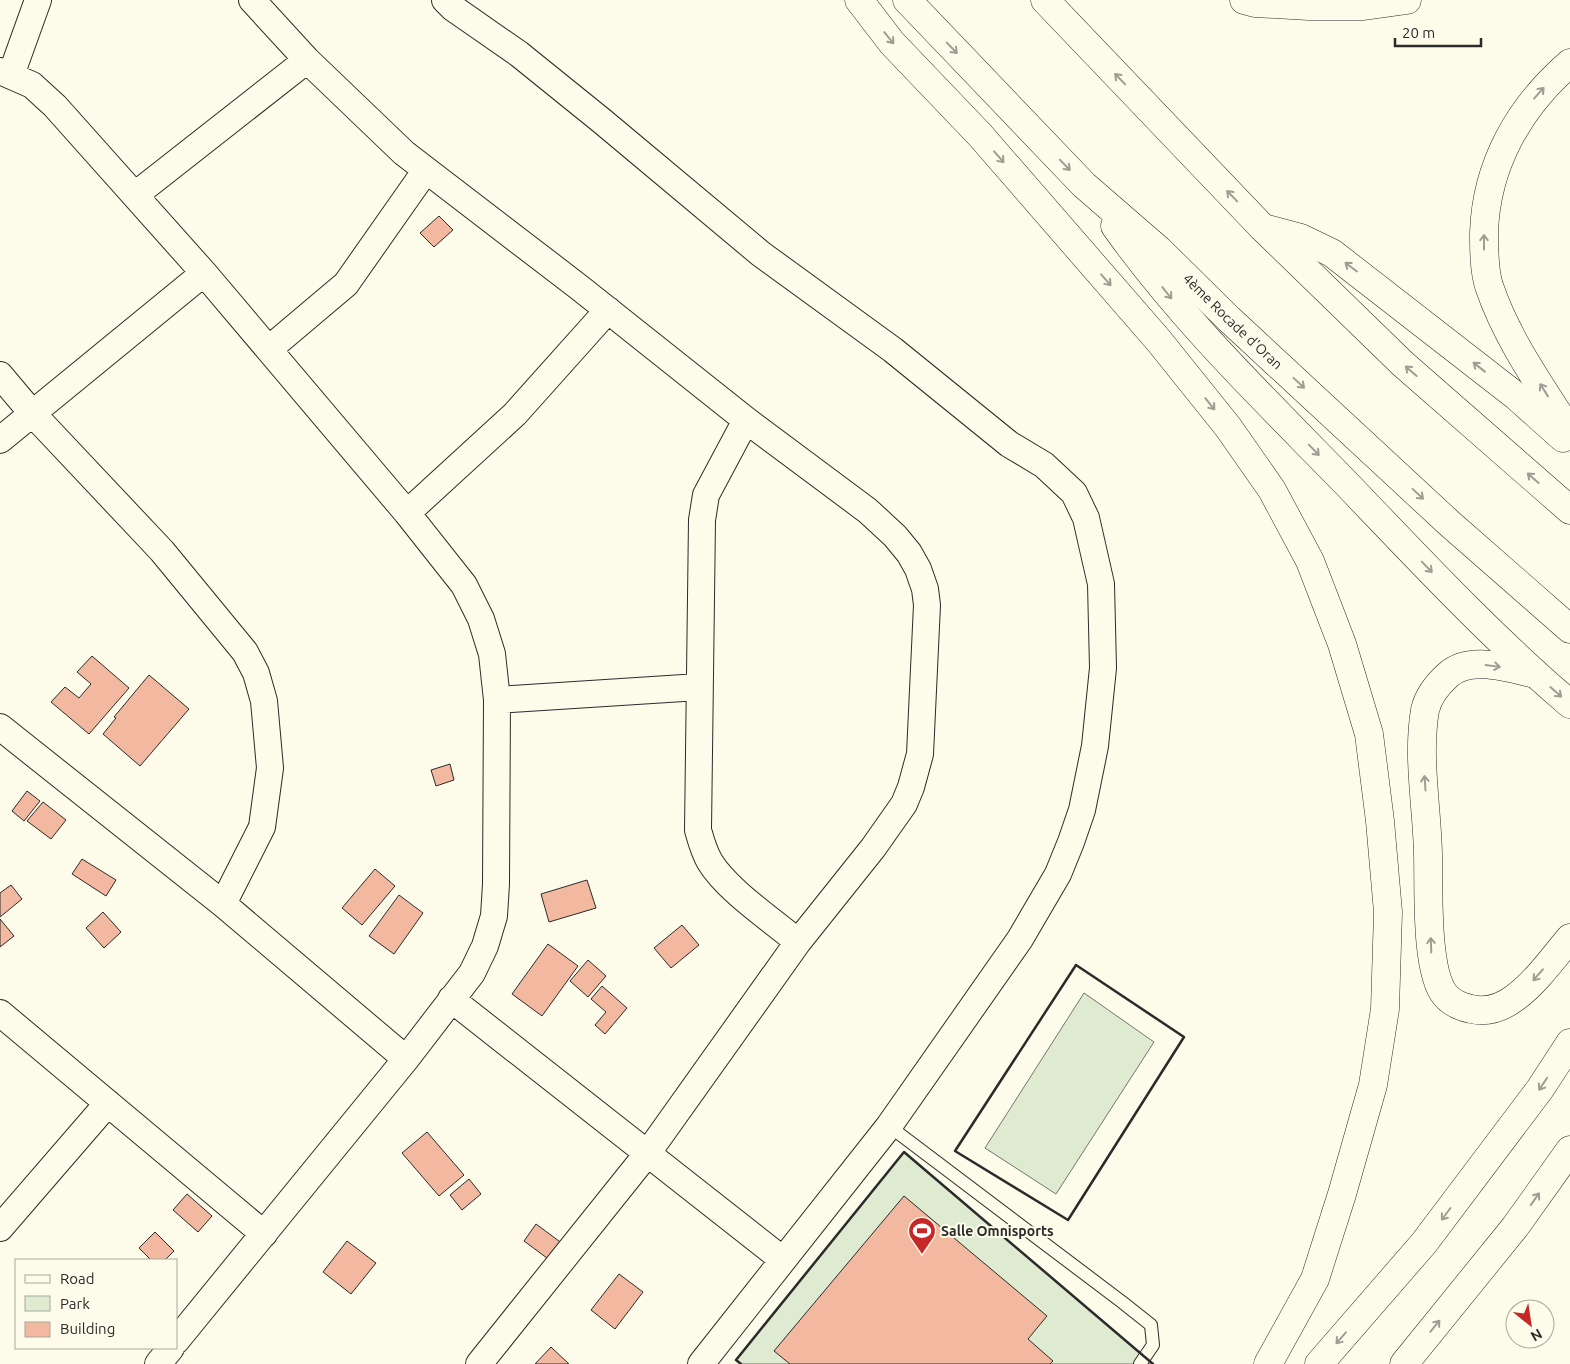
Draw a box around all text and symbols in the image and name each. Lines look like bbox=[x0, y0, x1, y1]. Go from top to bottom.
scale bar bbox=[1395, 15, 1481, 47]
text: 20 m bbox=[1402, 24, 1435, 41]
one-way arrow bbox=[883, 31, 894, 44]
one-way arrow bbox=[946, 42, 958, 55]
one-way arrow bbox=[1114, 72, 1126, 85]
one-way arrow bbox=[1533, 87, 1545, 100]
one-way arrow bbox=[993, 151, 1005, 164]
one-way arrow bbox=[1059, 159, 1071, 171]
one-way arrow bbox=[1226, 190, 1238, 203]
one-way arrow bbox=[1479, 234, 1489, 250]
one-way arrow bbox=[1344, 262, 1358, 272]
street label: 4ème Rocade d'Oran bbox=[1180, 270, 1286, 372]
one-way arrow bbox=[1100, 273, 1112, 286]
one-way arrow bbox=[1161, 286, 1172, 299]
one-way arrow bbox=[1473, 362, 1486, 373]
one-way arrow bbox=[1405, 365, 1418, 377]
one-way arrow bbox=[1292, 378, 1305, 389]
one-way arrow bbox=[1539, 384, 1549, 398]
one-way arrow bbox=[1205, 398, 1216, 411]
one-way arrow bbox=[1308, 444, 1320, 456]
one-way arrow bbox=[1527, 472, 1540, 484]
one-way arrow bbox=[1411, 488, 1424, 500]
one-way arrow bbox=[1421, 561, 1433, 573]
one-way arrow bbox=[1484, 661, 1500, 671]
one-way arrow bbox=[1549, 686, 1562, 697]
one-way arrow bbox=[1420, 775, 1429, 791]
one-way arrow bbox=[1426, 937, 1436, 954]
one-way arrow bbox=[1533, 968, 1544, 981]
one-way arrow bbox=[1538, 1077, 1548, 1091]
one-way arrow bbox=[1530, 1192, 1541, 1206]
one-way arrow bbox=[1441, 1207, 1451, 1221]
sports icon: Salle Omnisports bbox=[907, 1216, 937, 1255]
place label: Salle Omnisports bbox=[941, 1223, 1054, 1239]
legend bbox=[15, 1259, 178, 1349]
text: Road bbox=[60, 1270, 95, 1287]
text: Park bbox=[60, 1295, 90, 1312]
north arrow bbox=[1505, 1299, 1555, 1349]
text: Building bbox=[60, 1320, 115, 1337]
one-way arrow bbox=[1430, 1320, 1441, 1333]
text: N bbox=[1528, 1326, 1545, 1345]
one-way arrow bbox=[1335, 1332, 1347, 1345]

